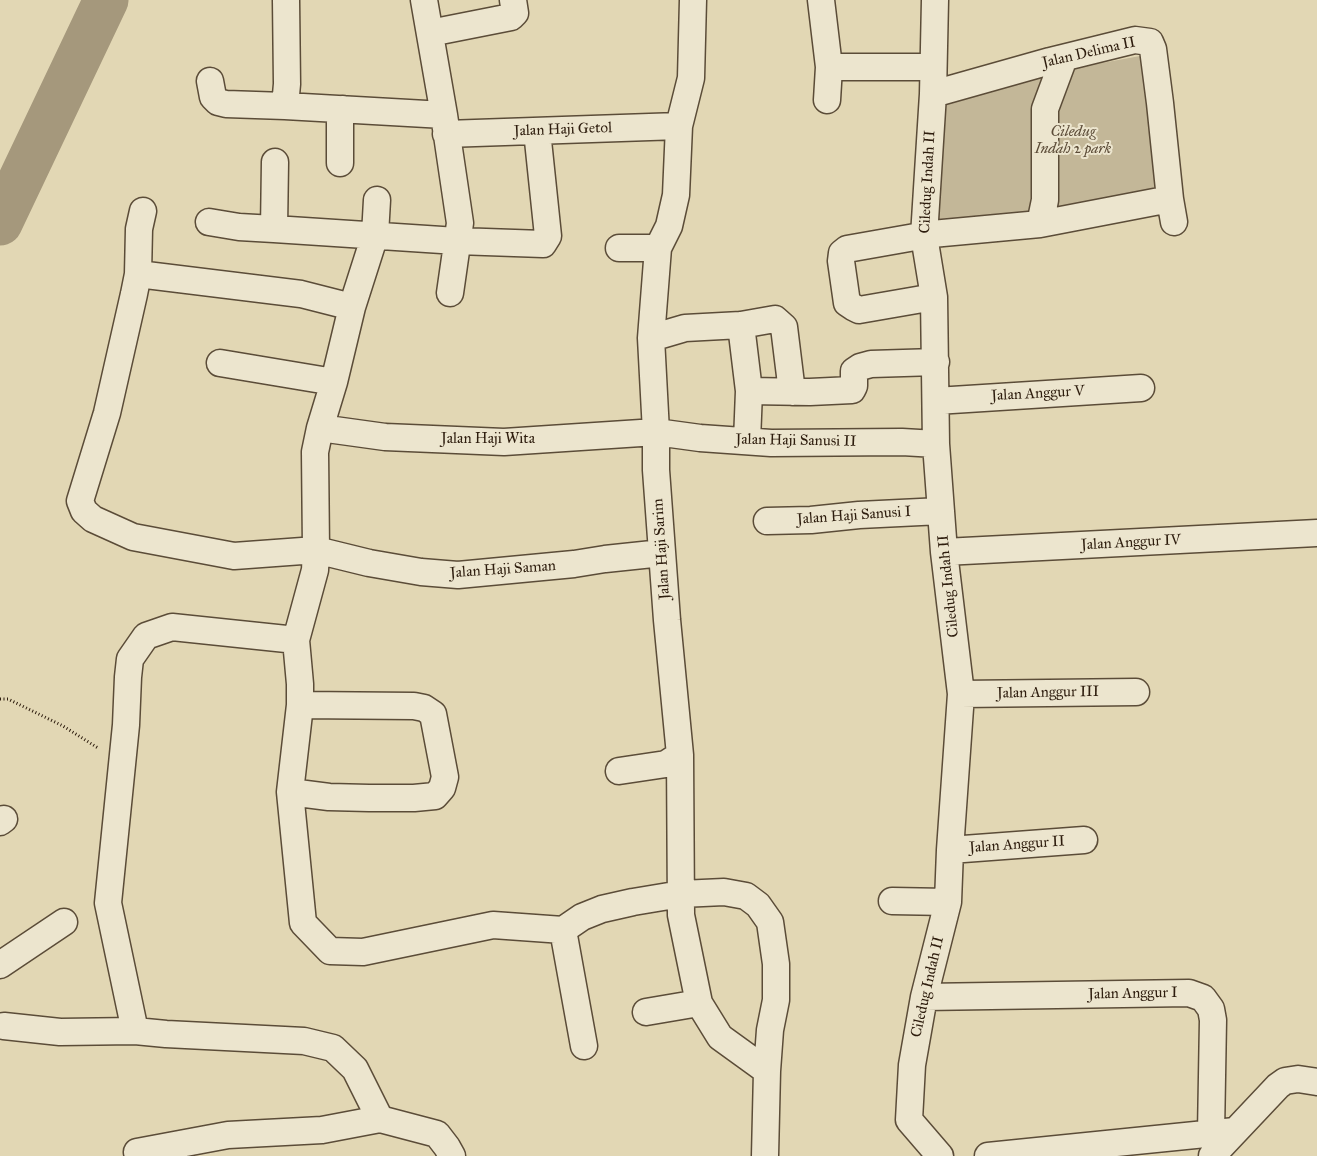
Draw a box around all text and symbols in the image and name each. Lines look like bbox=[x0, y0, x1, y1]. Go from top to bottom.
street label: Jalan Delima II bbox=[1041, 34, 1137, 72]
street label: Jalan Haji Getol bbox=[514, 119, 612, 141]
park label: Ciledug Indah 2 park bbox=[1035, 123, 1111, 158]
street label: Ciledug Indah II bbox=[916, 130, 940, 234]
street label: Jalan Anggur V bbox=[991, 383, 1085, 405]
street label: Jalan Haji Wita bbox=[441, 430, 535, 448]
street label: Jalan Haji Sanusi II bbox=[735, 431, 857, 451]
street label: Jalan Haji Sarim bbox=[649, 498, 675, 600]
street label: Jalan Haji Sanusi I bbox=[796, 503, 912, 529]
street label: Jalan Anggur IV bbox=[1081, 531, 1181, 555]
street label: Ciledug Indah II bbox=[935, 534, 963, 638]
street label: Jalan Haji Saman bbox=[449, 557, 557, 583]
street label: Jalan Anggur III bbox=[997, 683, 1099, 703]
street label: Jalan Anggur II bbox=[969, 833, 1065, 857]
street label: Ciledug Indah II bbox=[908, 935, 948, 1039]
street label: Jalan Anggur I bbox=[1088, 984, 1178, 1004]

